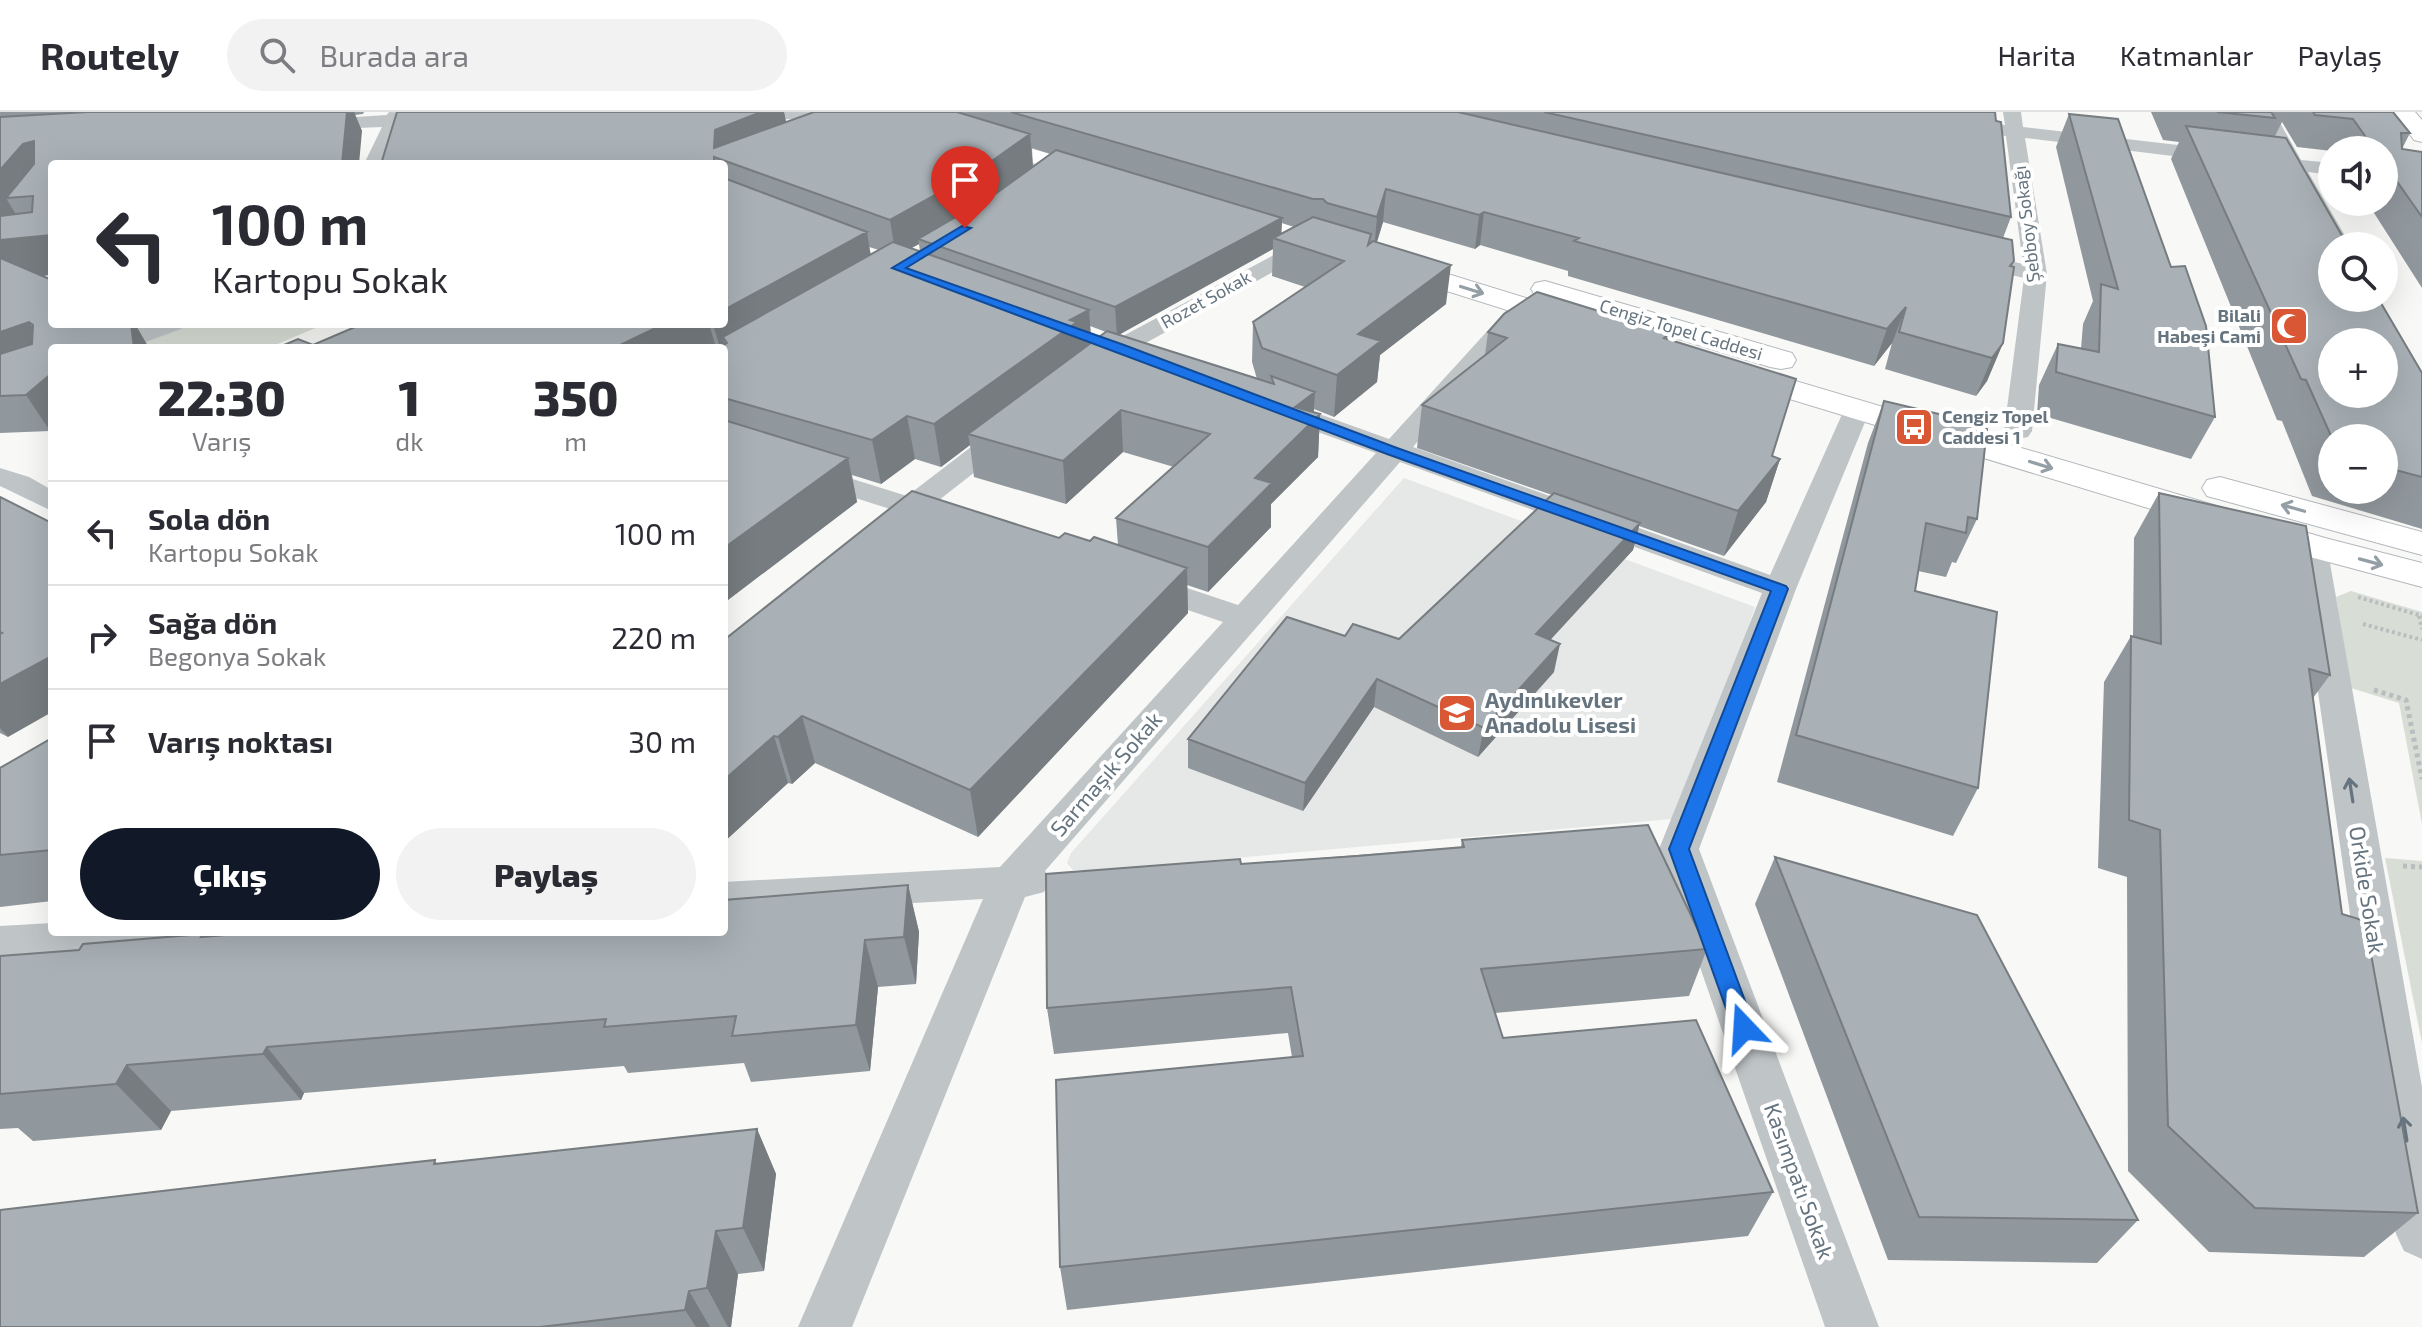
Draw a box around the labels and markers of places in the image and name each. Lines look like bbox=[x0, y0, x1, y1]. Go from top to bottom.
pin bbox=[931, 146, 999, 228]
place label: Bilali Habeşi Cami bbox=[2157, 304, 2261, 348]
mosque icon: Bilali Habeşi Cami bbox=[2268, 305, 2310, 347]
place label: Cengiz Topel Caddesi 1 bbox=[1942, 405, 2049, 448]
bus stop icon: Cengiz Topel Caddesi 1 bbox=[1893, 406, 1935, 448]
place label: Aydınlıkevler Anadolu Lisesi bbox=[1485, 686, 1636, 737]
school or university icon: Aydınlıkevler Anadolu Lisesi bbox=[1436, 692, 1478, 734]

